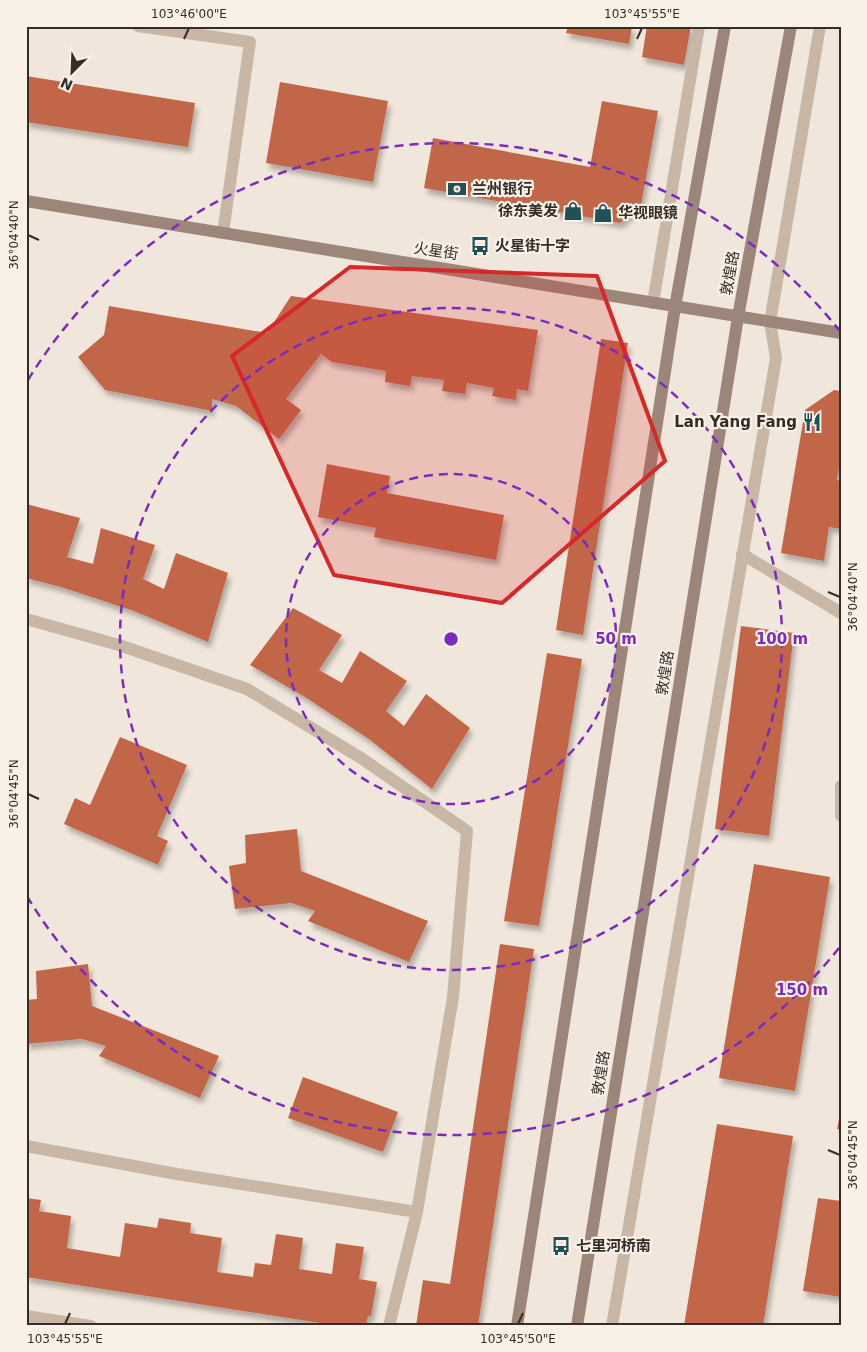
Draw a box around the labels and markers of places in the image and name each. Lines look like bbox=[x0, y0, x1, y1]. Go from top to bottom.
bank icon: 兰州银行 bbox=[446, 178, 468, 200]
place label: 兰州银行 bbox=[472, 180, 532, 198]
shop icon: 徐东美发 bbox=[562, 200, 584, 222]
place label: 徐东美发 bbox=[498, 202, 558, 220]
shop icon: 华视眼镜 bbox=[592, 202, 614, 224]
place label: 华视眼镜 bbox=[618, 204, 678, 222]
bus stop icon: 火星街十字 bbox=[469, 235, 491, 257]
place label: 火星街十字 bbox=[495, 237, 570, 255]
restaurant icon: Lan Yang Fang bbox=[801, 411, 823, 433]
place label: Lan Yang Fang bbox=[674, 413, 797, 431]
centre of rings bbox=[442, 630, 460, 648]
bus stop icon: 七里河桥南 bbox=[550, 1235, 572, 1257]
place label: 七里河桥南 bbox=[576, 1237, 651, 1255]

